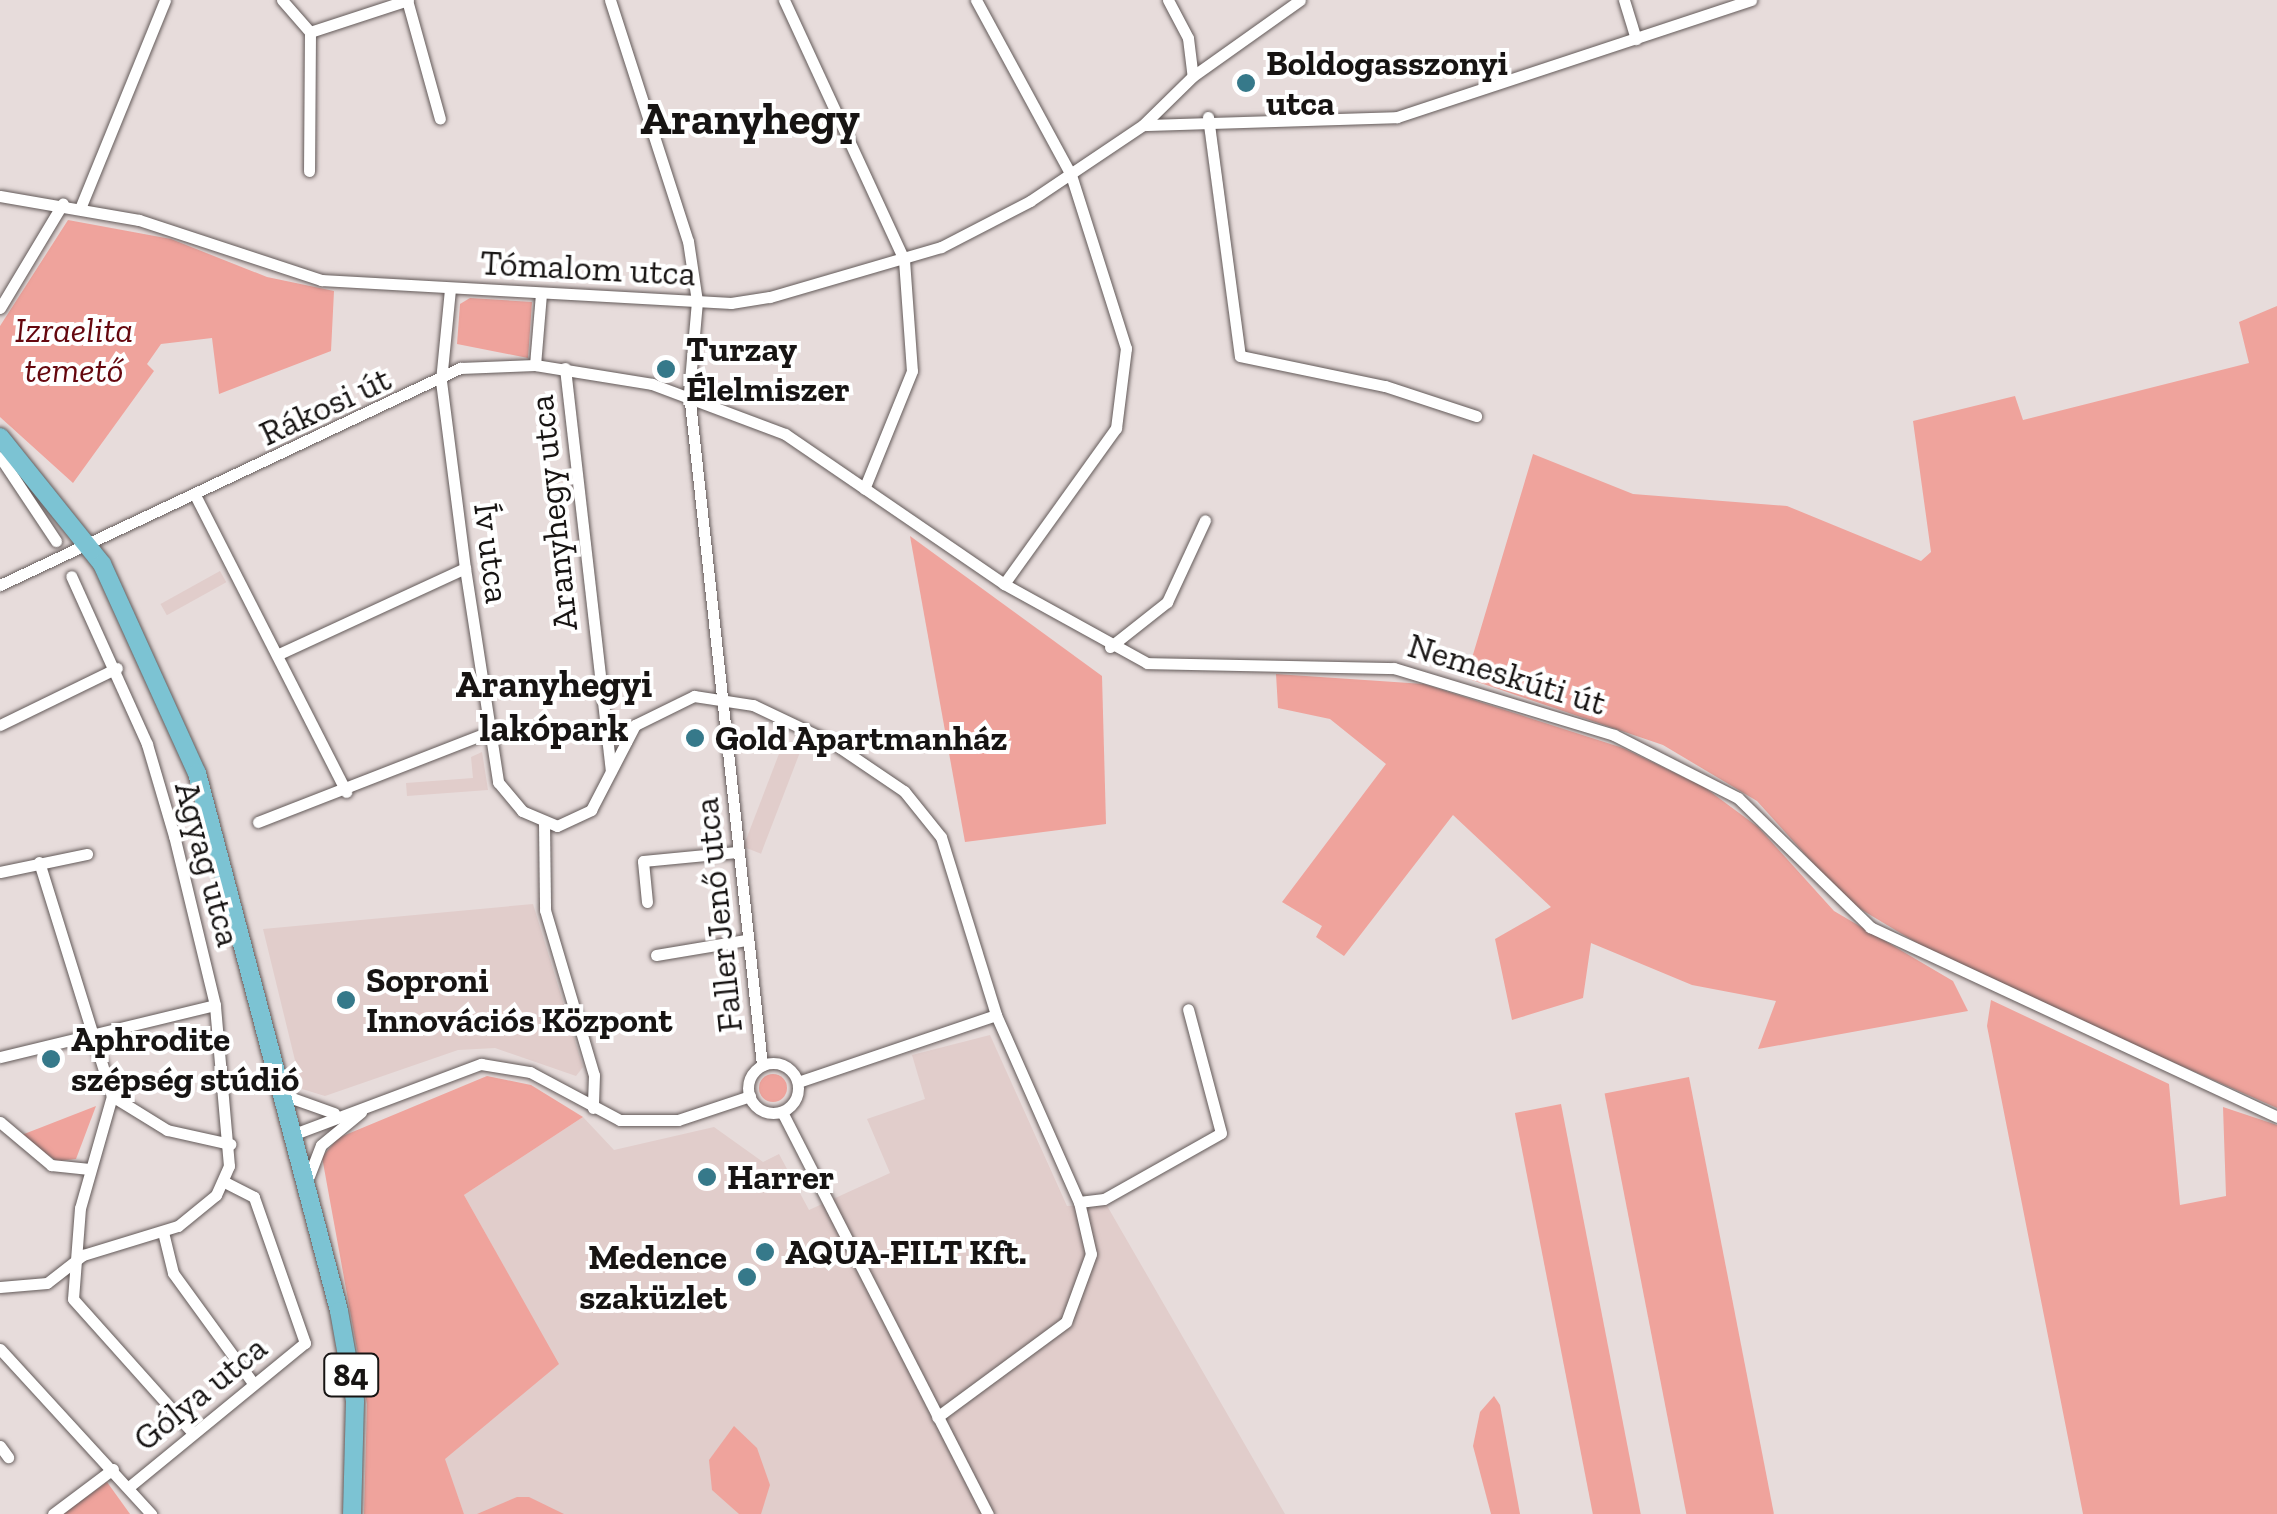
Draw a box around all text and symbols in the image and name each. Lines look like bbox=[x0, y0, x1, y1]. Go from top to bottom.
place label: Boldogasszonyi utca bbox=[1266, 42, 1508, 124]
marker: Boldogasszonyi utca bbox=[1235, 72, 1257, 94]
district label: Aranyhegy bbox=[640, 93, 860, 147]
street label: Tómalom utca bbox=[479, 241, 697, 295]
park label: Izraelita temető bbox=[15, 309, 133, 391]
place label: Turzay Élelmiszer bbox=[686, 328, 850, 410]
street label: Rákosi út bbox=[253, 357, 397, 455]
marker: Turzay Élelmiszer bbox=[655, 358, 677, 380]
street label: Aranyhegy utca bbox=[520, 393, 586, 633]
street label: Ív utca bbox=[465, 500, 519, 606]
street label: Nemeskúti út bbox=[1403, 624, 1611, 724]
district label: Aranyhegyi lakópark bbox=[456, 662, 652, 752]
place label: Gold Apartmanház bbox=[715, 717, 1008, 759]
marker: Gold Apartmanház bbox=[684, 727, 706, 749]
street label: Agyag utca bbox=[166, 777, 250, 951]
street label: Faller Jenő utca bbox=[685, 795, 751, 1035]
place label: Soproni Innovációs Központ bbox=[366, 959, 672, 1041]
marker: Soproni Innovációs Központ bbox=[335, 989, 357, 1011]
place label: Aphrodite szépség stúdió bbox=[71, 1018, 299, 1100]
marker: Aphrodite szépség stúdió bbox=[40, 1048, 62, 1070]
place label: Harrer bbox=[727, 1156, 834, 1198]
marker: Harrer bbox=[696, 1166, 718, 1188]
place label: AQUA-FILT Kft. bbox=[785, 1231, 1027, 1273]
place label: Medence szaküzlet bbox=[579, 1236, 727, 1318]
marker: AQUA-FILT Kft. bbox=[754, 1241, 776, 1263]
marker: Medence szaküzlet bbox=[736, 1266, 758, 1288]
street label: Gólya utca bbox=[125, 1327, 275, 1459]
road number: 84 bbox=[321, 1348, 381, 1402]

